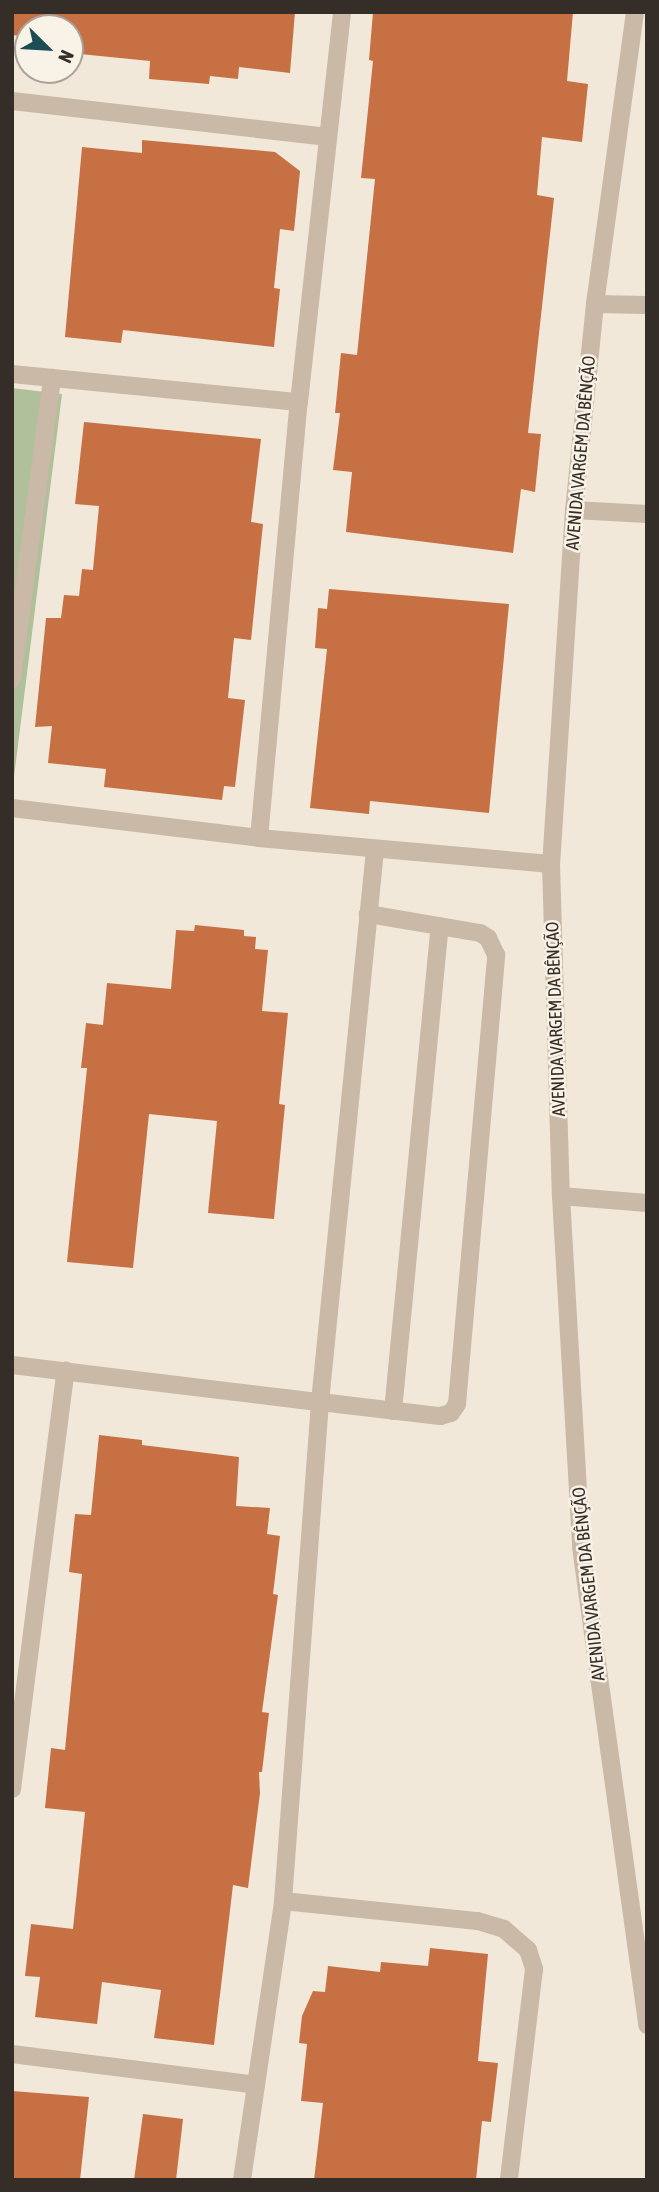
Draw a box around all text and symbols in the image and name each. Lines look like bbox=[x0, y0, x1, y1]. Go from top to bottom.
north arrow bbox=[14, 14, 84, 84]
text: N bbox=[54, 47, 79, 66]
street label: AVENIDA VARGEM DA BÊNÇÃO bbox=[562, 355, 600, 551]
street label: AVENIDA VARGEM DA BÊNÇÃO bbox=[542, 921, 570, 1117]
street label: AVENIDA VARGEM DA BÊNÇÃO bbox=[568, 1486, 610, 1682]

